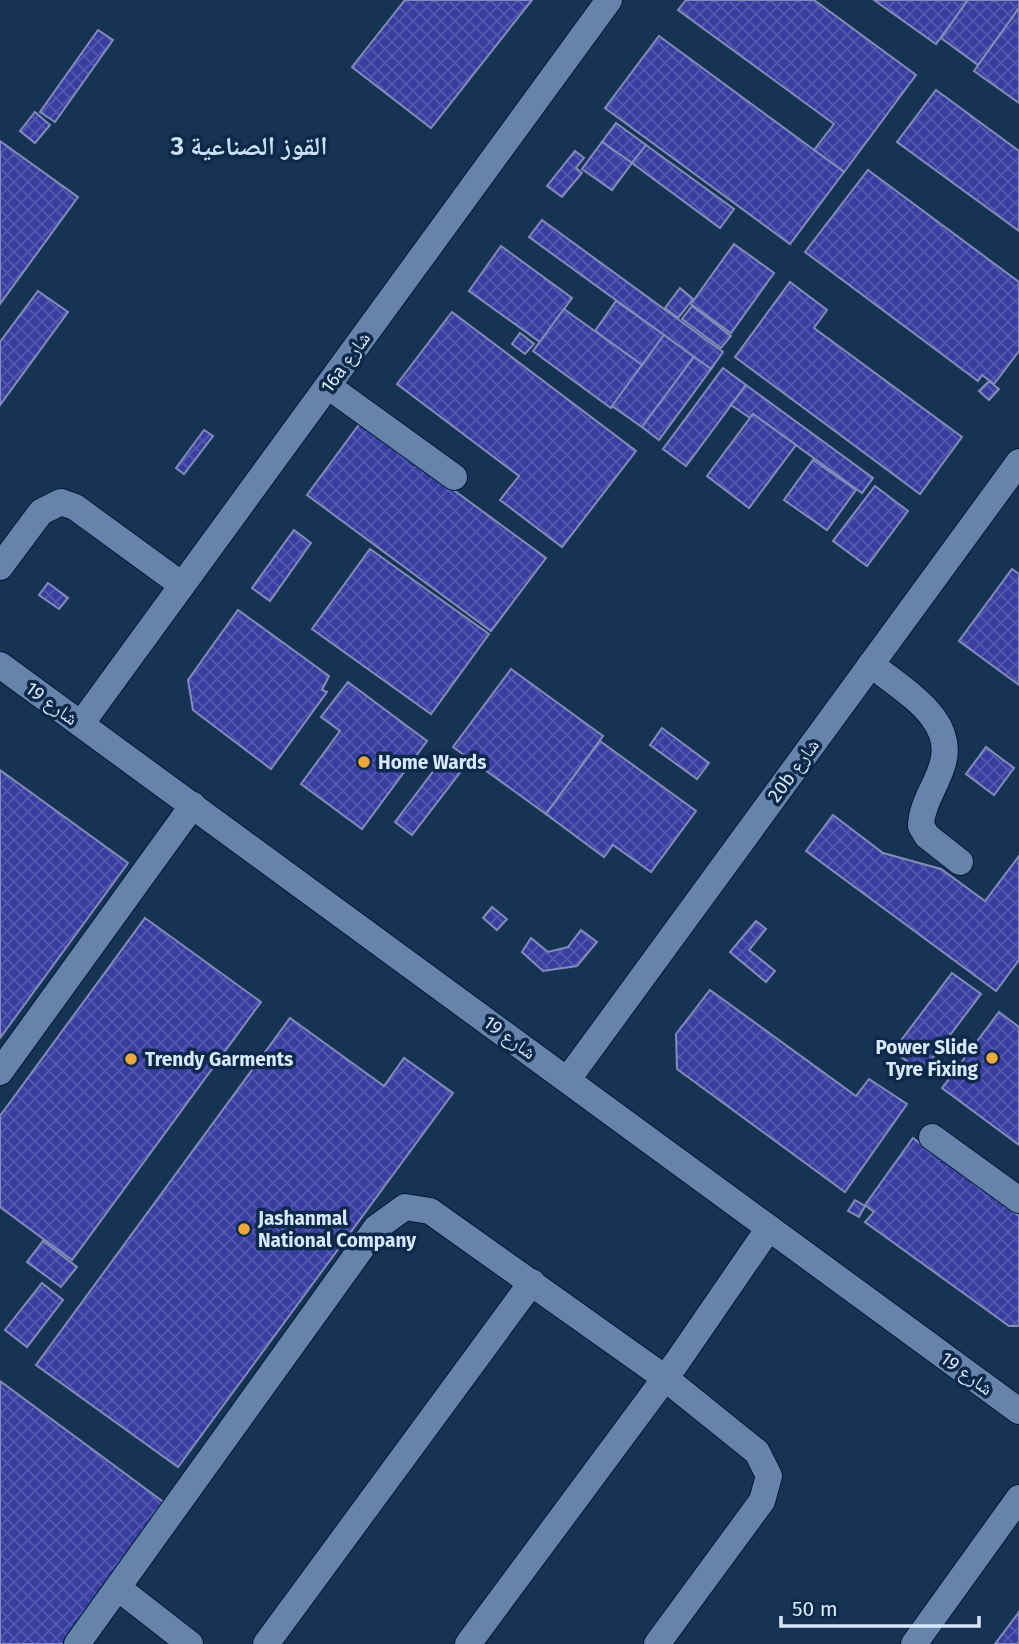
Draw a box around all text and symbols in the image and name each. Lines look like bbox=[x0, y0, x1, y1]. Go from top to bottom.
district label: القوز الصناعية 3 bbox=[169, 131, 328, 162]
street label: 16a شارع bbox=[316, 327, 375, 397]
street label: شارع 19 bbox=[21, 677, 82, 730]
street label: 20b شارع bbox=[763, 734, 824, 806]
place label: Home Wards bbox=[378, 751, 486, 774]
marker: Home Wards bbox=[356, 754, 372, 770]
street label: شارع 19 bbox=[479, 1011, 540, 1064]
place label: Power Slide Tyre Fixing bbox=[875, 1036, 979, 1081]
place label: Trendy Garments bbox=[145, 1048, 293, 1071]
marker: Power Slide Tyre Fixing bbox=[984, 1050, 1000, 1066]
marker: Trendy Garments bbox=[123, 1051, 139, 1067]
place label: Jashanmal National Company bbox=[257, 1207, 416, 1252]
marker: Jashanmal National Company bbox=[236, 1221, 252, 1237]
street label: شارع 19 bbox=[936, 1347, 997, 1400]
scale bar bbox=[781, 1584, 979, 1628]
text: 50 m bbox=[792, 1596, 838, 1622]

